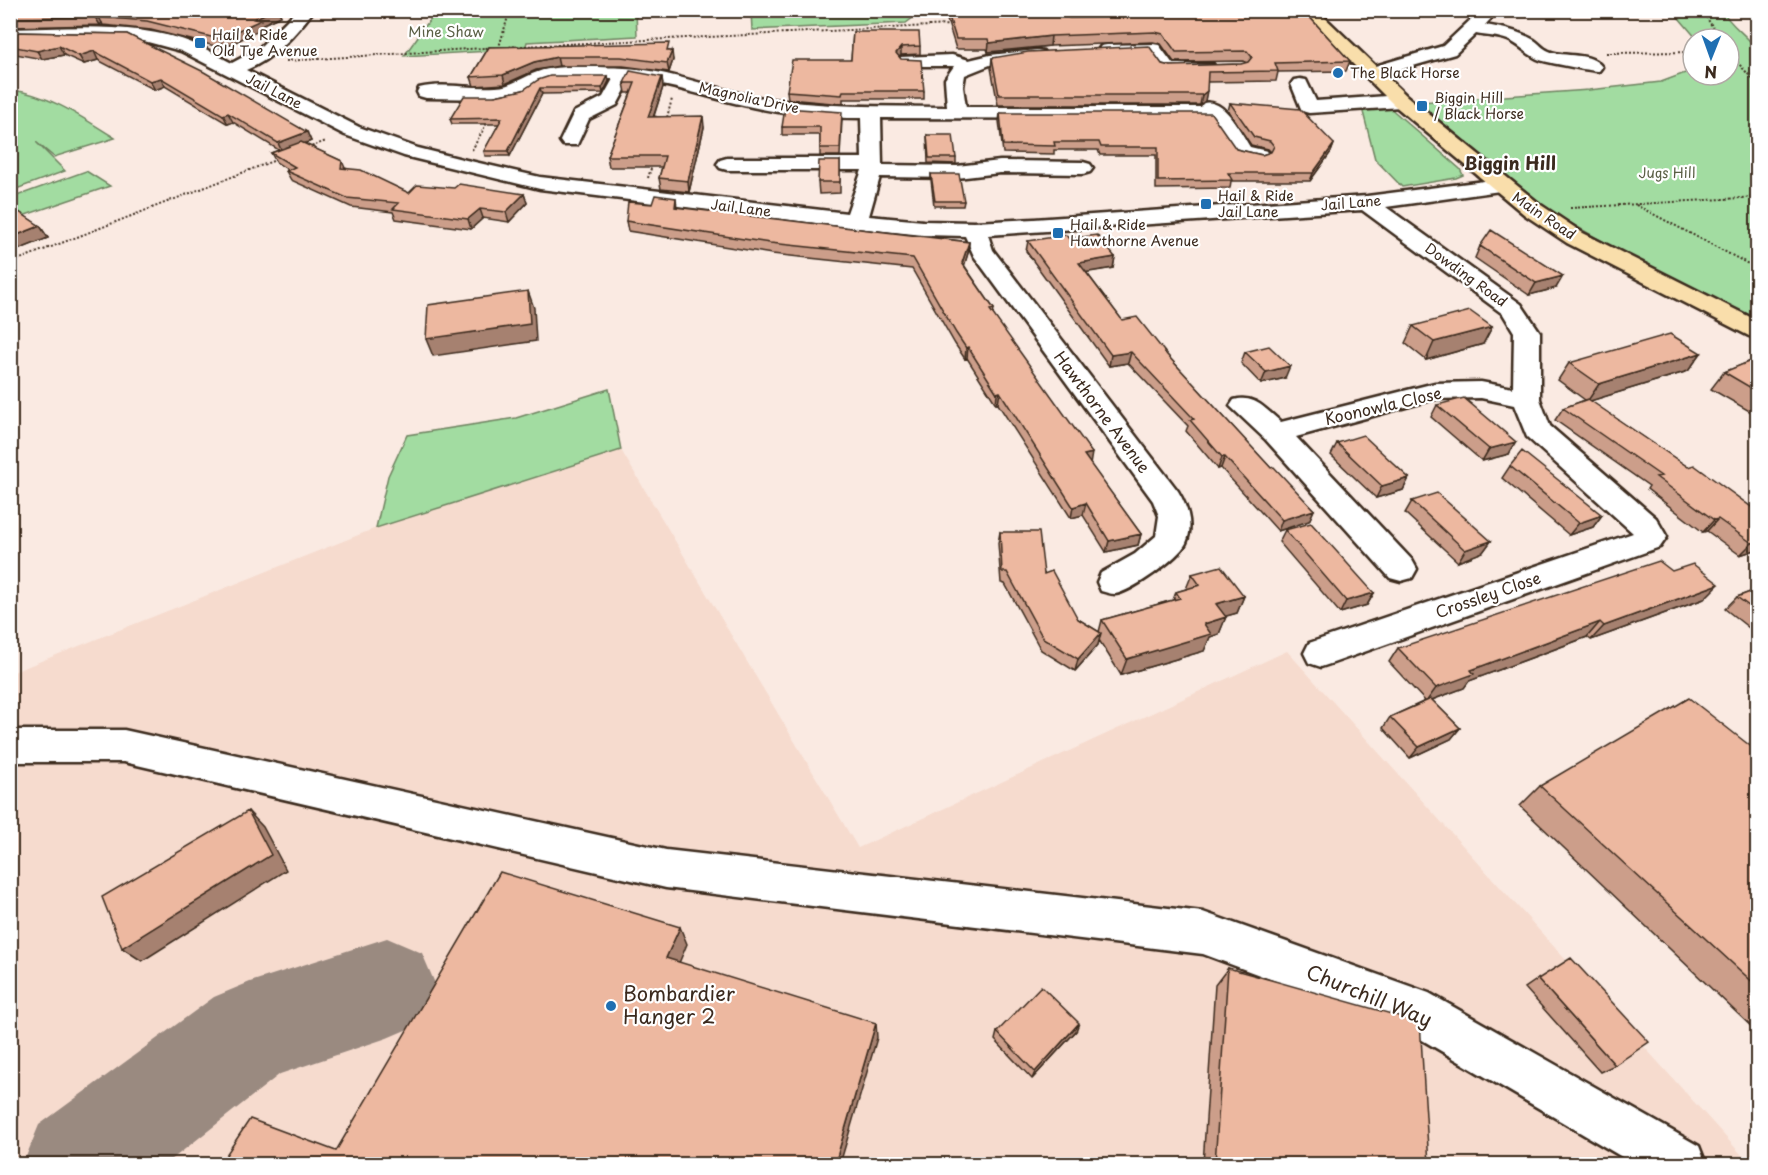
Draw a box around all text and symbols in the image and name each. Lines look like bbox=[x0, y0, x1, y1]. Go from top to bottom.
park label: Mine Shaw bbox=[408, 21, 484, 42]
place label: Hail & Ride Old Tye Avenue bbox=[212, 24, 317, 61]
north arrow bbox=[1681, 27, 1741, 87]
marker: Hail & Ride Old Tye Avenue bbox=[193, 36, 207, 50]
text: N bbox=[1704, 61, 1717, 85]
place label: The Black Horse bbox=[1350, 62, 1460, 83]
marker: The Black Horse bbox=[1331, 66, 1345, 80]
street label: Jail Lane bbox=[242, 67, 306, 114]
street label: Magnolia Drive bbox=[697, 77, 801, 118]
place label: Biggin Hill / Black Horse bbox=[1434, 87, 1524, 124]
marker: Biggin Hill / Black Horse bbox=[1415, 99, 1429, 113]
district label: Biggin Hill bbox=[1464, 149, 1556, 176]
park label: Jugs Hill bbox=[1638, 162, 1696, 183]
place label: Hail & Ride Jail Lane bbox=[1218, 185, 1294, 222]
street label: Main Road bbox=[1508, 187, 1580, 245]
street label: Jail Lane bbox=[1320, 189, 1382, 216]
street label: Jail Lane bbox=[710, 193, 773, 222]
marker: Hail & Ride Jail Lane bbox=[1199, 197, 1213, 211]
place label: Hail & Ride Hawthorne Avenue bbox=[1070, 214, 1199, 251]
marker: Hail & Ride Hawthorne Avenue bbox=[1051, 226, 1065, 240]
street label: Dowding Road bbox=[1421, 238, 1512, 312]
street label: Hawthorne Avenue bbox=[1049, 345, 1157, 478]
street label: Koonowla Close bbox=[1322, 380, 1444, 430]
street label: Crossley Close bbox=[1432, 565, 1544, 623]
street label: Churchill Way bbox=[1302, 956, 1437, 1034]
place label: Bombardier Hanger 2 bbox=[623, 978, 736, 1031]
marker: Bombardier Hanger 2 bbox=[604, 999, 618, 1013]

